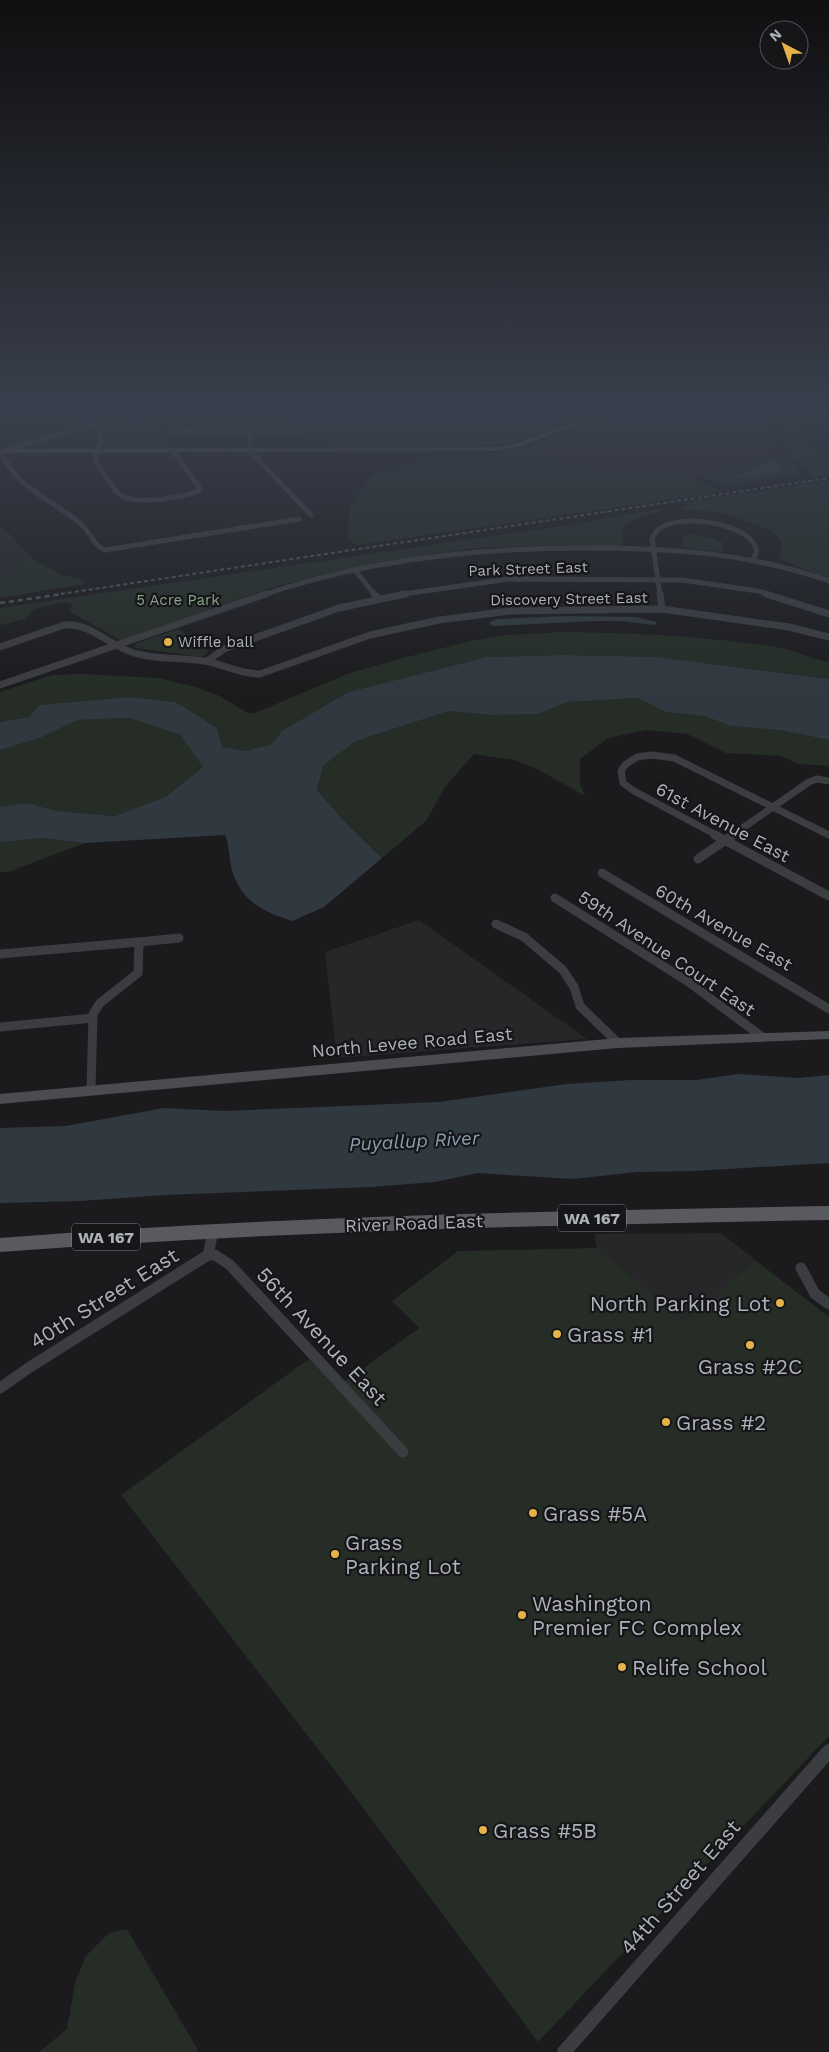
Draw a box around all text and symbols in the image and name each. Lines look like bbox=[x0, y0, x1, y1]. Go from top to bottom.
north arrow bbox=[759, 20, 809, 70]
text: N bbox=[766, 26, 785, 45]
street label: Park Street East bbox=[468, 558, 589, 580]
street label: Discovery Street East bbox=[490, 589, 649, 609]
park label: 5 Acre Park bbox=[136, 591, 220, 609]
place label: Wiffle ball bbox=[178, 633, 254, 651]
marker: Wiffle ball bbox=[162, 636, 174, 648]
street label: 61st Avenue East bbox=[652, 778, 794, 866]
street label: 60th Avenue East bbox=[652, 879, 797, 975]
street label: 59th Avenue Court East bbox=[575, 886, 760, 1020]
street label: North Levee Road East bbox=[311, 1023, 514, 1061]
water label: Puyallup River bbox=[348, 1126, 480, 1156]
road number: WA 167 bbox=[558, 1204, 626, 1232]
street label: River Road East bbox=[345, 1210, 484, 1236]
road number: WA 167 bbox=[72, 1224, 140, 1250]
street label: 40th Street East bbox=[25, 1242, 183, 1354]
street label: 56th Avenue East bbox=[252, 1262, 393, 1410]
place label: North Parking Lot bbox=[590, 1291, 770, 1316]
marker: North Parking Lot bbox=[774, 1297, 786, 1309]
place label: Grass #1 bbox=[567, 1322, 653, 1347]
marker: Grass #1 bbox=[551, 1328, 563, 1340]
marker: Grass #2C bbox=[744, 1339, 756, 1351]
place label: Grass #2C bbox=[698, 1354, 802, 1379]
place label: Grass #2 bbox=[676, 1410, 766, 1435]
marker: Grass #2 bbox=[660, 1416, 672, 1428]
place label: Grass #5A bbox=[543, 1501, 647, 1526]
marker: Grass #5A bbox=[527, 1507, 539, 1519]
place label: Grass Parking Lot bbox=[345, 1530, 461, 1579]
marker: Grass Parking Lot bbox=[329, 1548, 341, 1560]
place label: Washington Premier FC Complex bbox=[532, 1591, 742, 1640]
marker: Washington Premier FC Complex bbox=[516, 1609, 528, 1621]
place label: Relife School bbox=[632, 1655, 767, 1680]
marker: Relife School bbox=[616, 1661, 628, 1673]
street label: 44th Street East bbox=[615, 1814, 745, 1959]
place label: Grass #5B bbox=[493, 1818, 597, 1843]
marker: Grass #5B bbox=[477, 1824, 489, 1836]

